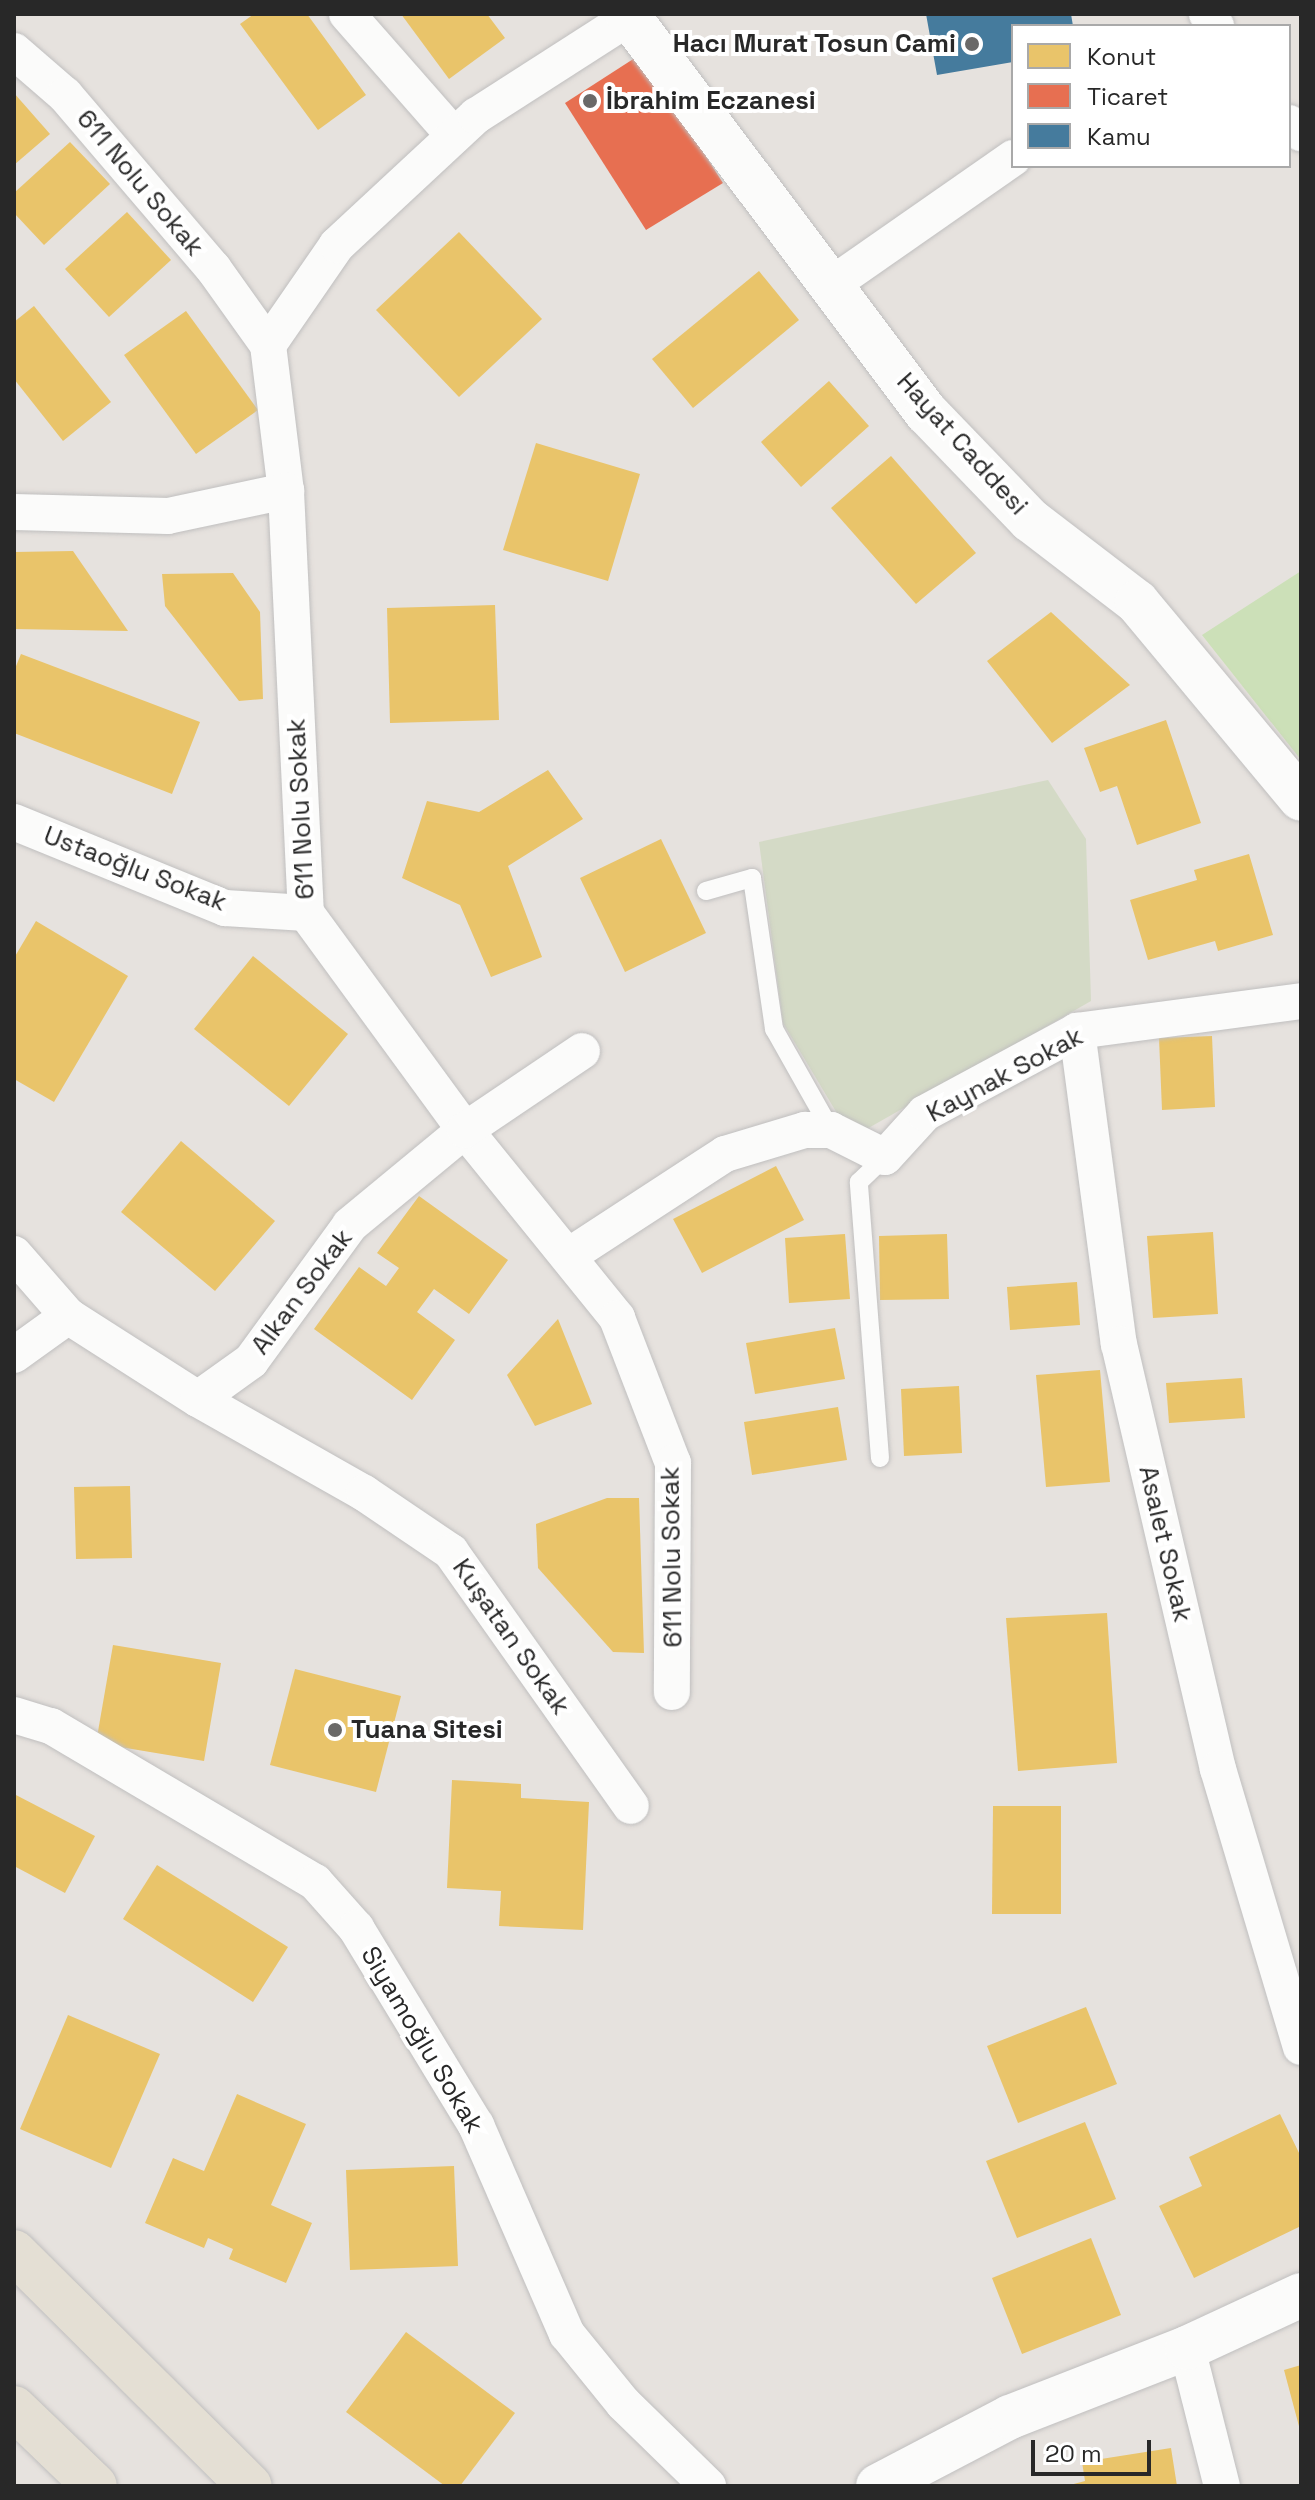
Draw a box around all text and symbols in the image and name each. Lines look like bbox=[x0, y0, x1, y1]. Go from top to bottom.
legend bbox=[1011, 24, 1291, 168]
place label: Hacı Murat Tosun Cami bbox=[672, 28, 956, 60]
marker: Hacı Murat Tosun Cami bbox=[963, 35, 981, 53]
text: Konut bbox=[1087, 41, 1156, 72]
text: Ticaret bbox=[1087, 81, 1168, 112]
place label: İbrahim Eczanesi bbox=[606, 85, 816, 117]
marker: İbrahim Eczanesi bbox=[581, 92, 599, 110]
street label: 611 Nolu Sokak bbox=[70, 104, 210, 262]
text: Kamu bbox=[1087, 121, 1151, 152]
street label: Hayat Caddesi bbox=[890, 366, 1034, 522]
street label: 611 Nolu Sokak bbox=[281, 718, 321, 900]
street label: Ustaoğlu Sokak bbox=[39, 820, 231, 918]
street label: Kaynak Sokak bbox=[921, 1021, 1089, 1129]
street label: Alkan Sokak bbox=[245, 1223, 359, 1361]
street label: Asalet Sokak bbox=[1132, 1463, 1198, 1625]
street label: 611 Nolu Sokak bbox=[655, 1466, 689, 1648]
street label: Kuşatan Sokak bbox=[446, 1553, 576, 1721]
place label: Tuana Sitesi bbox=[351, 1714, 503, 1746]
marker: Tuana Sitesi bbox=[326, 1721, 344, 1739]
street label: Siyamoğlu Sokak bbox=[354, 1941, 490, 2139]
scale bar bbox=[1035, 2424, 1155, 2474]
text: 20 m bbox=[1045, 2438, 1102, 2469]

